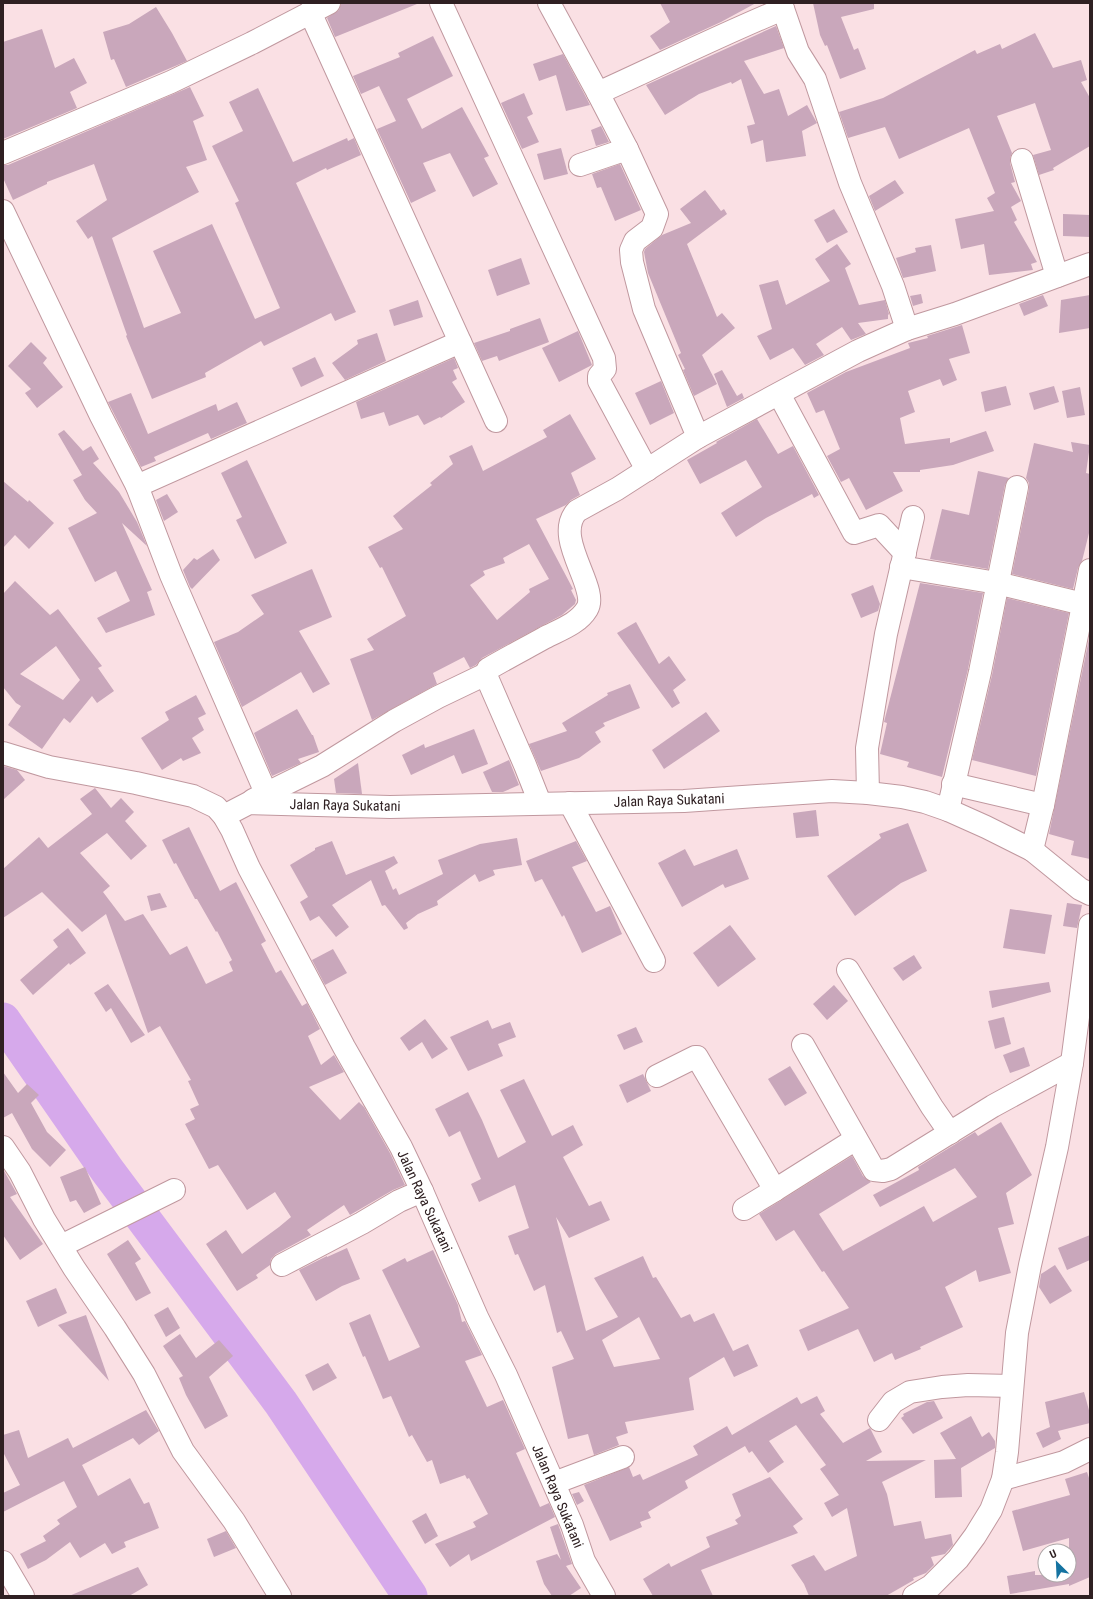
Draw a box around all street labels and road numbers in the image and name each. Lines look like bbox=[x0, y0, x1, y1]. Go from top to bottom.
street label: Jalan Raya Sukatani bbox=[613, 790, 725, 810]
street label: Jalan Raya Sukatani bbox=[289, 796, 401, 814]
street label: Jalan Raya Sukatani bbox=[394, 1147, 456, 1255]
street label: Jalan Raya Sukatani bbox=[529, 1442, 587, 1550]

